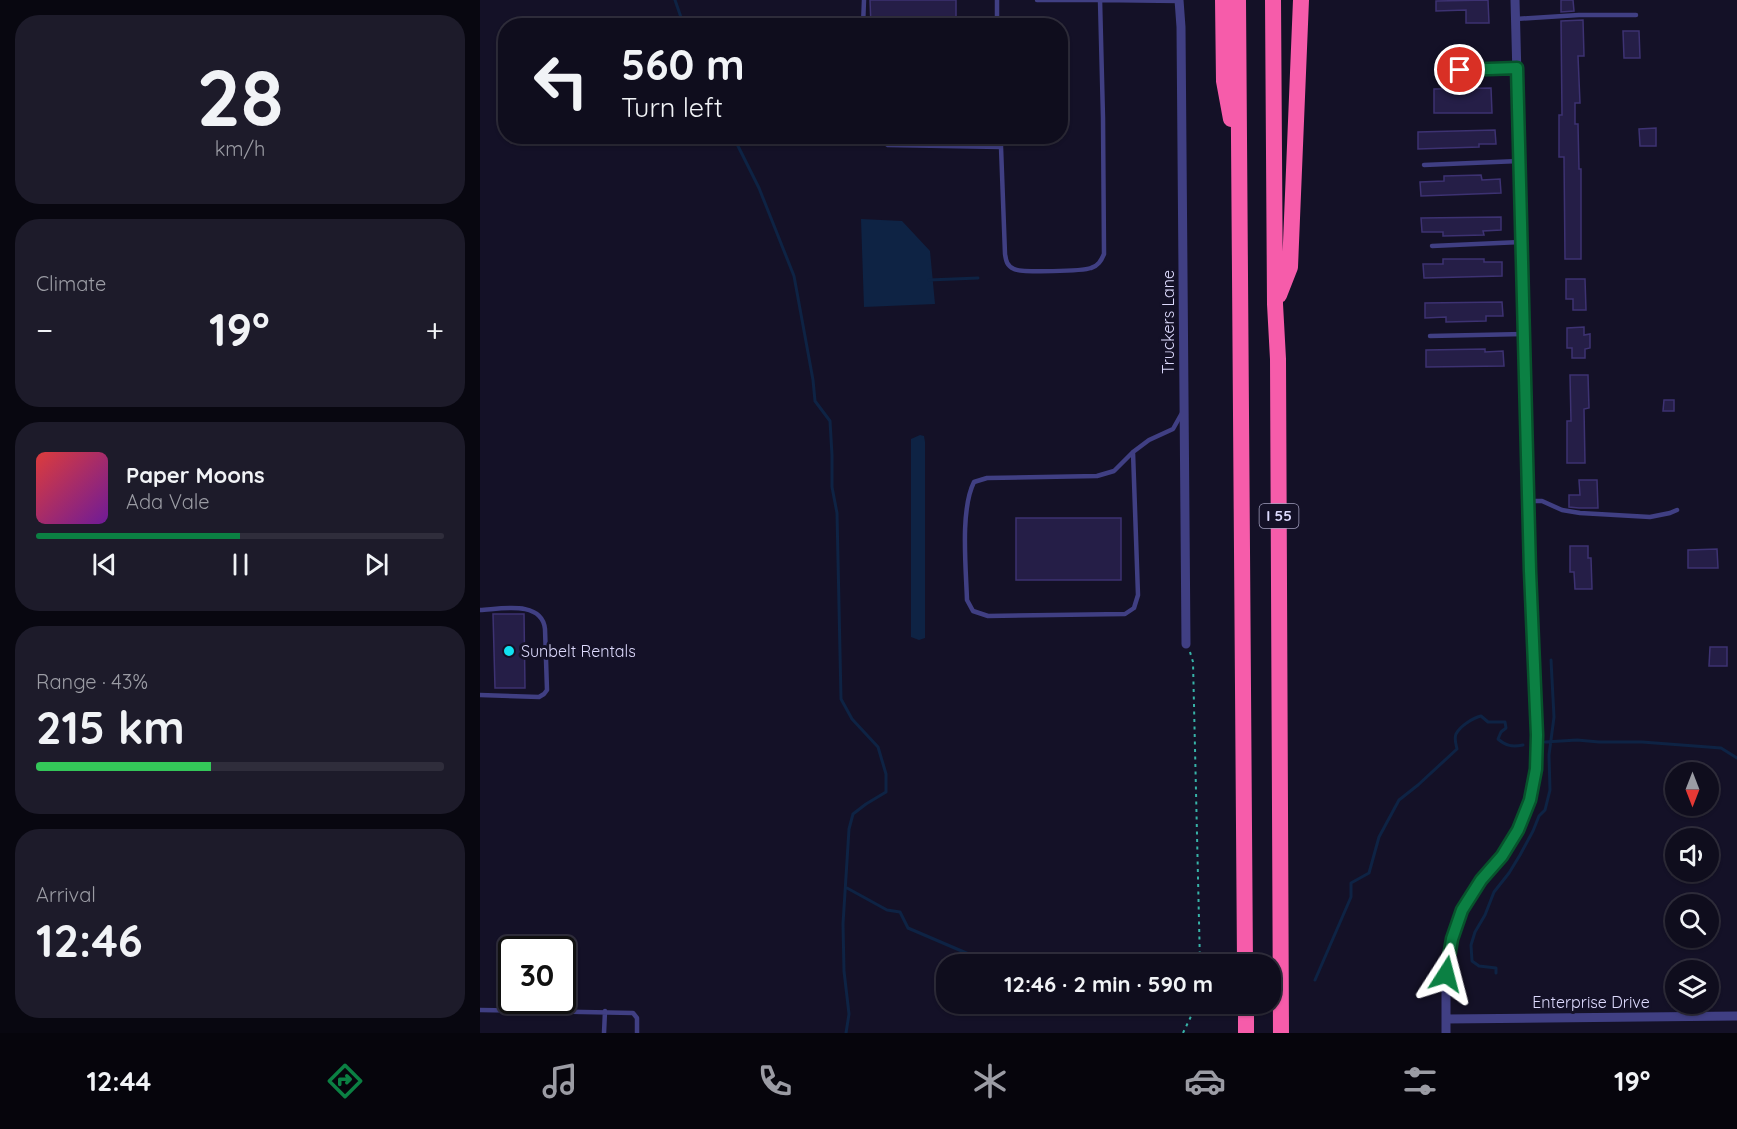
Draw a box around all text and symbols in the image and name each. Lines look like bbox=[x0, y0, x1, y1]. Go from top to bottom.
text: 560 m bbox=[621, 38, 745, 91]
icon: left bbox=[522, 42, 600, 120]
pin bbox=[1434, 44, 1485, 95]
text: 28 bbox=[196, 48, 284, 146]
icon: arrive bbox=[1443, 53, 1476, 86]
text: Turn left bbox=[621, 90, 723, 124]
text: km/h bbox=[215, 136, 265, 161]
street label: Truckers Lane bbox=[1158, 270, 1178, 374]
text: Climate bbox=[36, 271, 106, 296]
text: 19° bbox=[209, 301, 270, 357]
text: − bbox=[36, 309, 53, 350]
text: + bbox=[425, 309, 444, 350]
text: Paper Moons bbox=[126, 461, 265, 489]
text: Ada Vale bbox=[126, 489, 210, 514]
road number: I 55 bbox=[1260, 504, 1298, 528]
icon: previous bbox=[88, 548, 121, 581]
icon: pause bbox=[224, 548, 257, 581]
icon: next bbox=[360, 548, 393, 581]
place label: Sunbelt Rentals bbox=[521, 641, 636, 661]
marker: Sunbelt Rentals bbox=[502, 644, 516, 658]
text: Range · 43% bbox=[36, 669, 148, 694]
text: 215 km bbox=[36, 699, 185, 755]
north arrow bbox=[1665, 762, 1719, 816]
map controls bbox=[1665, 762, 1719, 1014]
button: sound bbox=[1665, 828, 1719, 882]
text: Arrival bbox=[36, 882, 96, 907]
button: search bbox=[1665, 894, 1719, 948]
text: 12:46 bbox=[36, 912, 143, 968]
speed limit sign: 30 bbox=[498, 936, 576, 1014]
position arrow bbox=[1414, 942, 1478, 1006]
button: layers bbox=[1665, 960, 1719, 1014]
text: 12:46 · 2 min · 590 m bbox=[1004, 970, 1213, 998]
street label: Enterprise Drive bbox=[1532, 992, 1650, 1012]
icon: directions bbox=[324, 1060, 366, 1102]
icon: music bbox=[539, 1060, 581, 1102]
icon: phone bbox=[754, 1060, 796, 1102]
icon: climate bbox=[969, 1060, 1011, 1102]
icon: car bbox=[1184, 1060, 1226, 1102]
icon: filters bbox=[1399, 1060, 1441, 1102]
text: 12:44 bbox=[86, 1064, 151, 1098]
text: 19° bbox=[1614, 1064, 1650, 1098]

